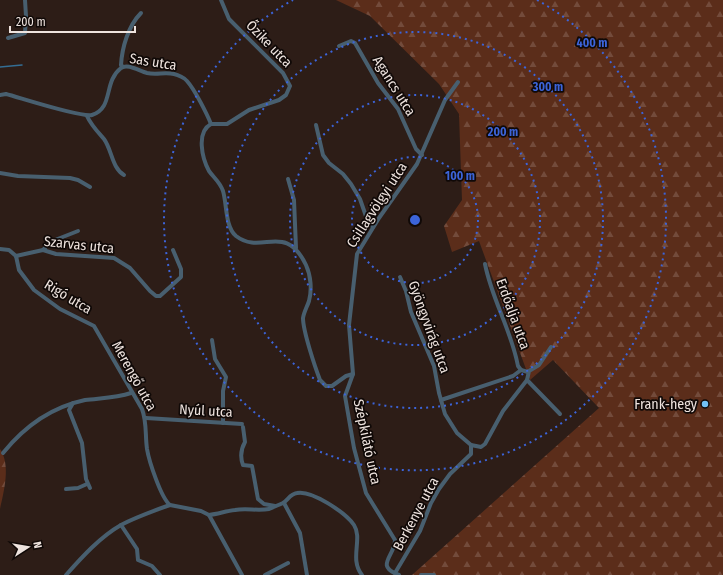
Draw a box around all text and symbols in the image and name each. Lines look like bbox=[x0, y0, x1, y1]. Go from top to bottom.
scale bar bbox=[10, 8, 135, 34]
text: 200 m bbox=[16, 15, 46, 29]
street label: Őzike utca bbox=[242, 16, 296, 71]
text: 400 m bbox=[577, 36, 607, 50]
street label: Sas utca bbox=[128, 50, 178, 74]
street label: Agancs utca bbox=[369, 53, 419, 119]
text: 300 m bbox=[532, 80, 563, 94]
text: 200 m bbox=[487, 125, 518, 139]
street label: Csillagvölgyi utca bbox=[343, 159, 411, 251]
text: 100 m bbox=[445, 169, 475, 183]
centre of rings bbox=[408, 213, 422, 227]
street label: Szarvas utca bbox=[43, 233, 115, 257]
street label: Rigó utca bbox=[41, 276, 95, 318]
street label: Erdőalja utca bbox=[492, 276, 534, 352]
street label: Gyöngyvirág utca bbox=[404, 279, 454, 376]
street label: Merengő utca bbox=[108, 338, 160, 414]
place label: Frank-hegy bbox=[634, 396, 698, 413]
street label: Szépkilátó utca bbox=[350, 398, 384, 486]
marker: Frank-hegy bbox=[700, 399, 710, 409]
street label: Nyúl utca bbox=[179, 401, 233, 421]
street label: Berkenye utca bbox=[390, 474, 443, 554]
north arrow bbox=[8, 527, 48, 567]
text: N bbox=[30, 540, 44, 550]

